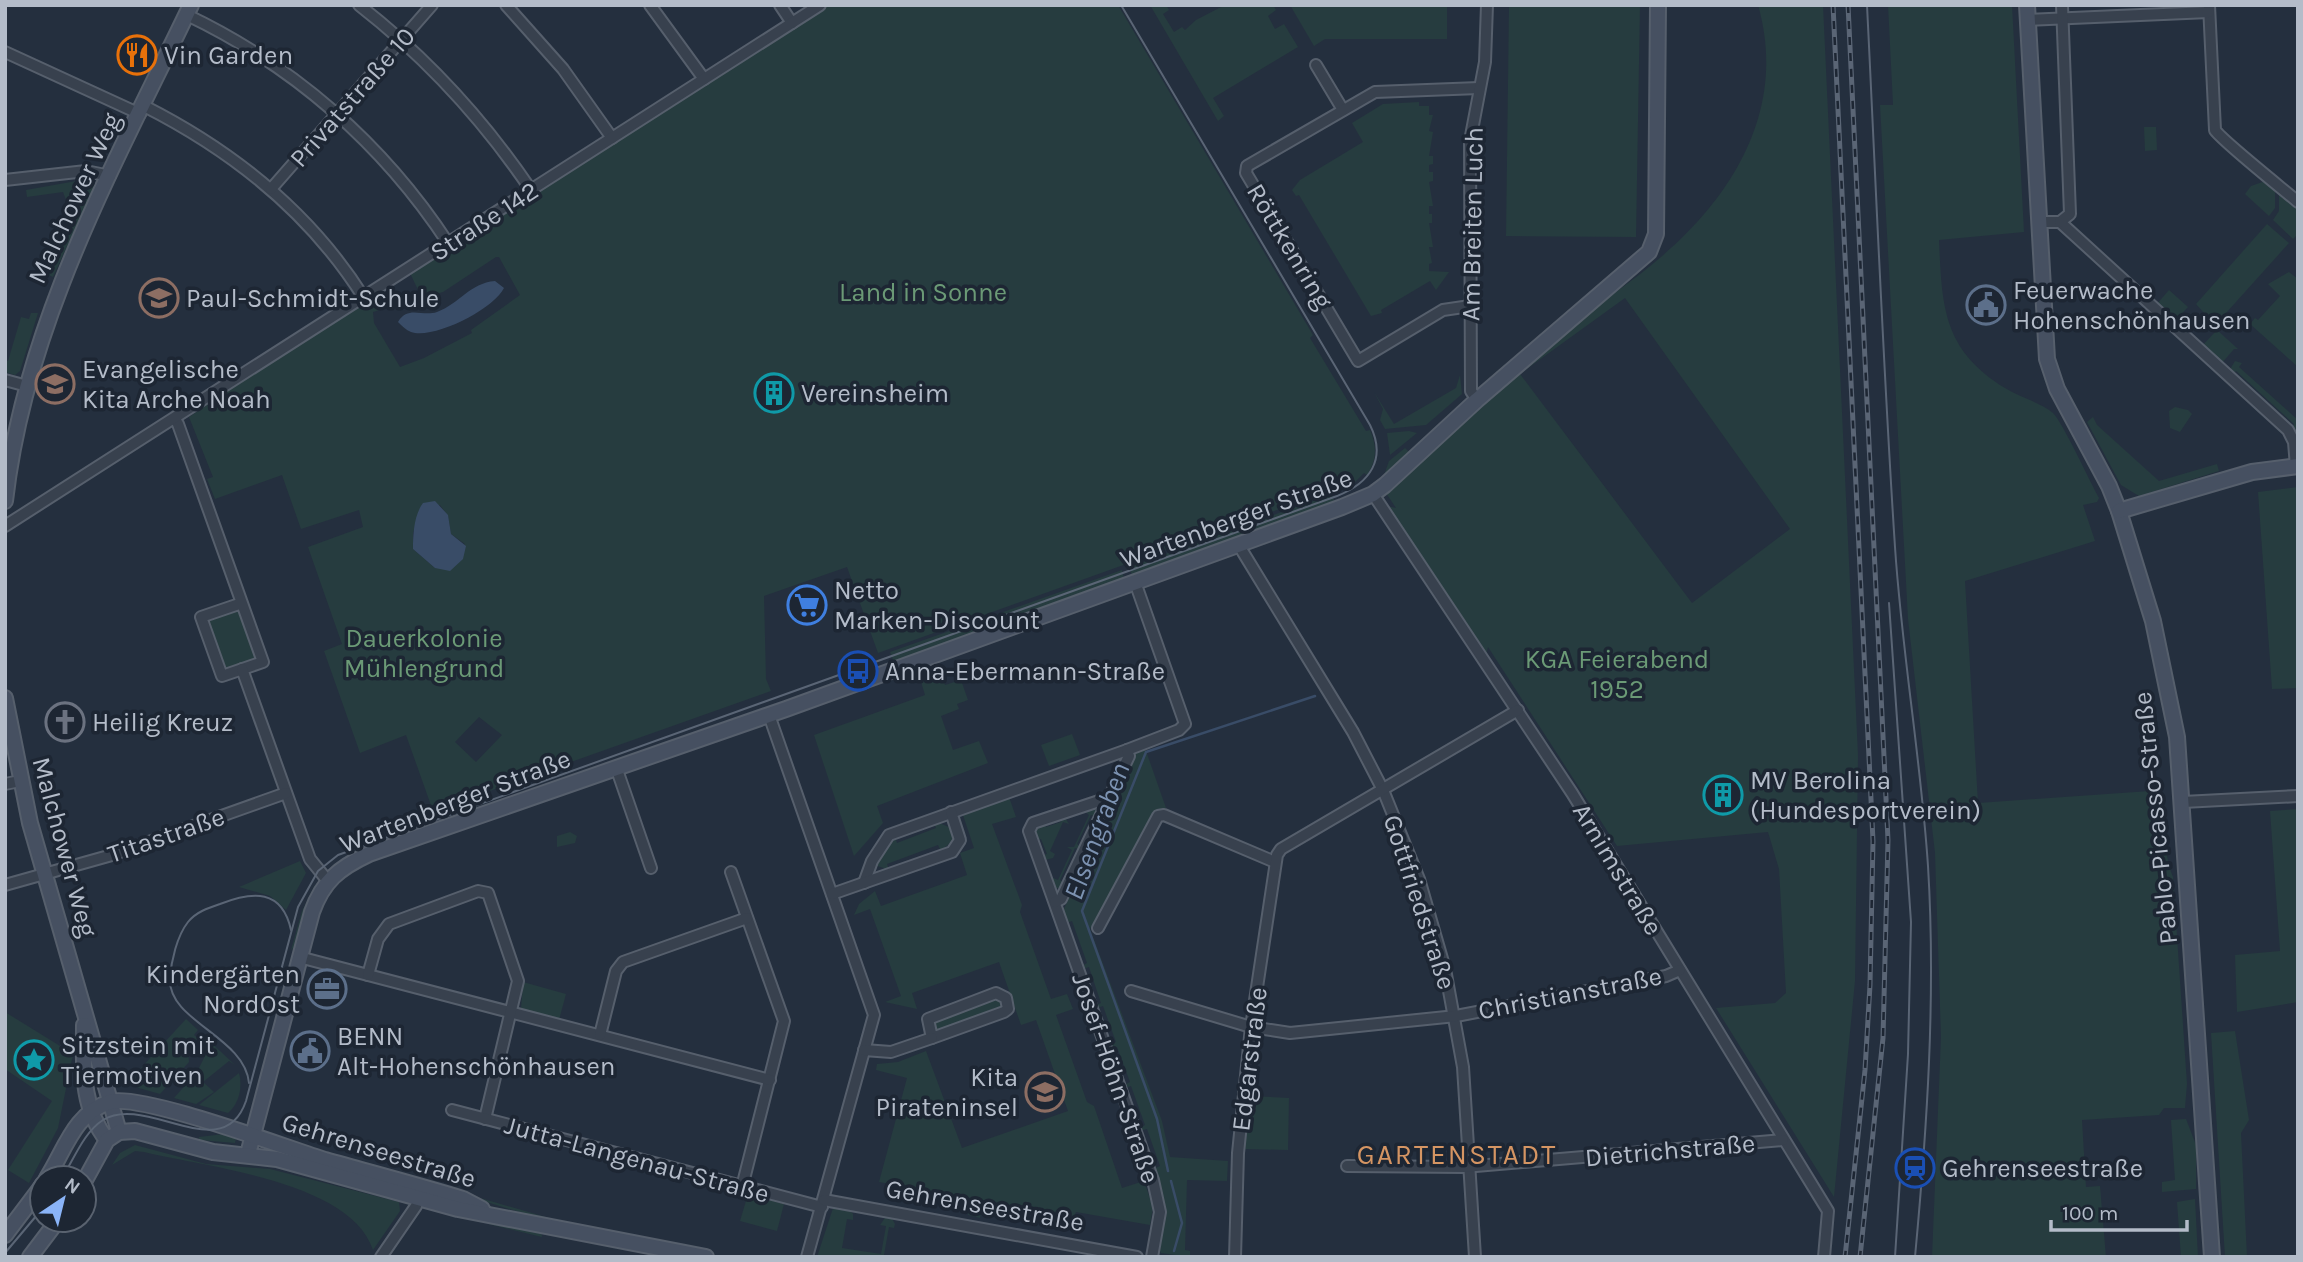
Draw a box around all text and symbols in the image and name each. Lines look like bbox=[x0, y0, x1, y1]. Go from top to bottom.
street label: Privatstraße 10 bbox=[283, 21, 422, 174]
restaurant icon: Vin Garden bbox=[116, 34, 158, 76]
place label: Vin Garden bbox=[164, 40, 293, 71]
street label: Malchower Weg bbox=[21, 107, 128, 289]
street label: Am Breiten Luch bbox=[1455, 127, 1490, 321]
street label: Straße 142 bbox=[424, 175, 544, 268]
street label: Röttkenring bbox=[1240, 178, 1339, 315]
place label: Feuerwache Hohenschönhausen bbox=[2013, 275, 2250, 336]
school or university icon: Paul-Schmidt-Schule bbox=[138, 277, 180, 319]
park label: Land in Sonne bbox=[839, 277, 1007, 308]
place label: Paul-Schmidt-Schule bbox=[186, 283, 439, 314]
public building icon: Feuerwache Hohenschönhausen bbox=[1965, 284, 2007, 326]
place label: Evangelische Kita Arche Noah bbox=[82, 354, 271, 415]
school or university icon: Evangelische Kita Arche Noah bbox=[34, 363, 76, 405]
building icon: Vereinsheim bbox=[753, 372, 795, 414]
place label: Vereinsheim bbox=[801, 378, 949, 409]
street label: Wartenberger Straße bbox=[1116, 462, 1356, 575]
place label: Netto Marken-Discount bbox=[834, 575, 1040, 636]
supermarket icon: Netto Marken-Discount bbox=[786, 584, 828, 626]
park label: Dauerkolonie Mühlengrund bbox=[344, 623, 504, 684]
park label: KGA Feierabend 1952 bbox=[1525, 644, 1709, 705]
bus stop icon: Anna-Ebermann-Straße bbox=[837, 650, 879, 692]
place label: Anna-Ebermann-Straße bbox=[885, 656, 1165, 687]
street label: Pablo-Picasso-Straße bbox=[2127, 690, 2184, 946]
church icon: Heilig Kreuz bbox=[44, 701, 86, 743]
place label: Heilig Kreuz bbox=[92, 707, 233, 738]
street label: Wartenberger Straße bbox=[335, 743, 575, 860]
street label: Malchower Weg bbox=[26, 754, 104, 941]
water label: Elsengraben bbox=[1056, 758, 1137, 904]
place label: MV Berolina (Hundesportverein) bbox=[1750, 765, 1981, 826]
building icon: MV Berolina (Hundesportverein) bbox=[1702, 774, 1744, 816]
street label: Arnimstraße bbox=[1566, 798, 1669, 941]
street label: Titastraße bbox=[104, 801, 229, 870]
street label: Gottfriedstraße bbox=[1377, 811, 1462, 993]
place label: Kindergärten NordOst bbox=[146, 959, 300, 1020]
street label: Christianstraße bbox=[1476, 960, 1665, 1026]
office icon: Kindergärten NordOst bbox=[306, 968, 348, 1010]
street label: Josef-Höhn-Straße bbox=[1065, 969, 1166, 1187]
street label: Edgarstraße bbox=[1225, 985, 1274, 1133]
place label: BENN Alt-Hohenschönhausen bbox=[337, 1021, 616, 1082]
place label: Sitzstein mit Tiermotiven bbox=[61, 1030, 215, 1091]
public building icon: BENN Alt-Hohenschönhausen bbox=[289, 1030, 331, 1072]
place icon: Sitzstein mit Tiermotiven bbox=[13, 1039, 55, 1081]
place label: Kita Pirateninsel bbox=[876, 1062, 1018, 1123]
school or university icon: Kita Pirateninsel bbox=[1024, 1071, 1066, 1113]
street label: Gehrenseestraße bbox=[278, 1106, 480, 1195]
street label: Jutta-Langenau-Straße bbox=[501, 1109, 773, 1210]
street label: Dietrichstraße bbox=[1584, 1128, 1756, 1173]
district label: GARTENSTADT bbox=[1357, 1138, 1557, 1171]
station icon: Gehrenseestraße bbox=[1894, 1147, 1936, 1189]
place label: Gehrenseestraße bbox=[1942, 1153, 2143, 1184]
north arrow bbox=[28, 1164, 98, 1234]
text: N bbox=[60, 1173, 84, 1199]
street label: Gehrenseestraße bbox=[883, 1173, 1087, 1238]
scale bar bbox=[2051, 1188, 2188, 1232]
text: 100 m bbox=[2062, 1201, 2119, 1225]

